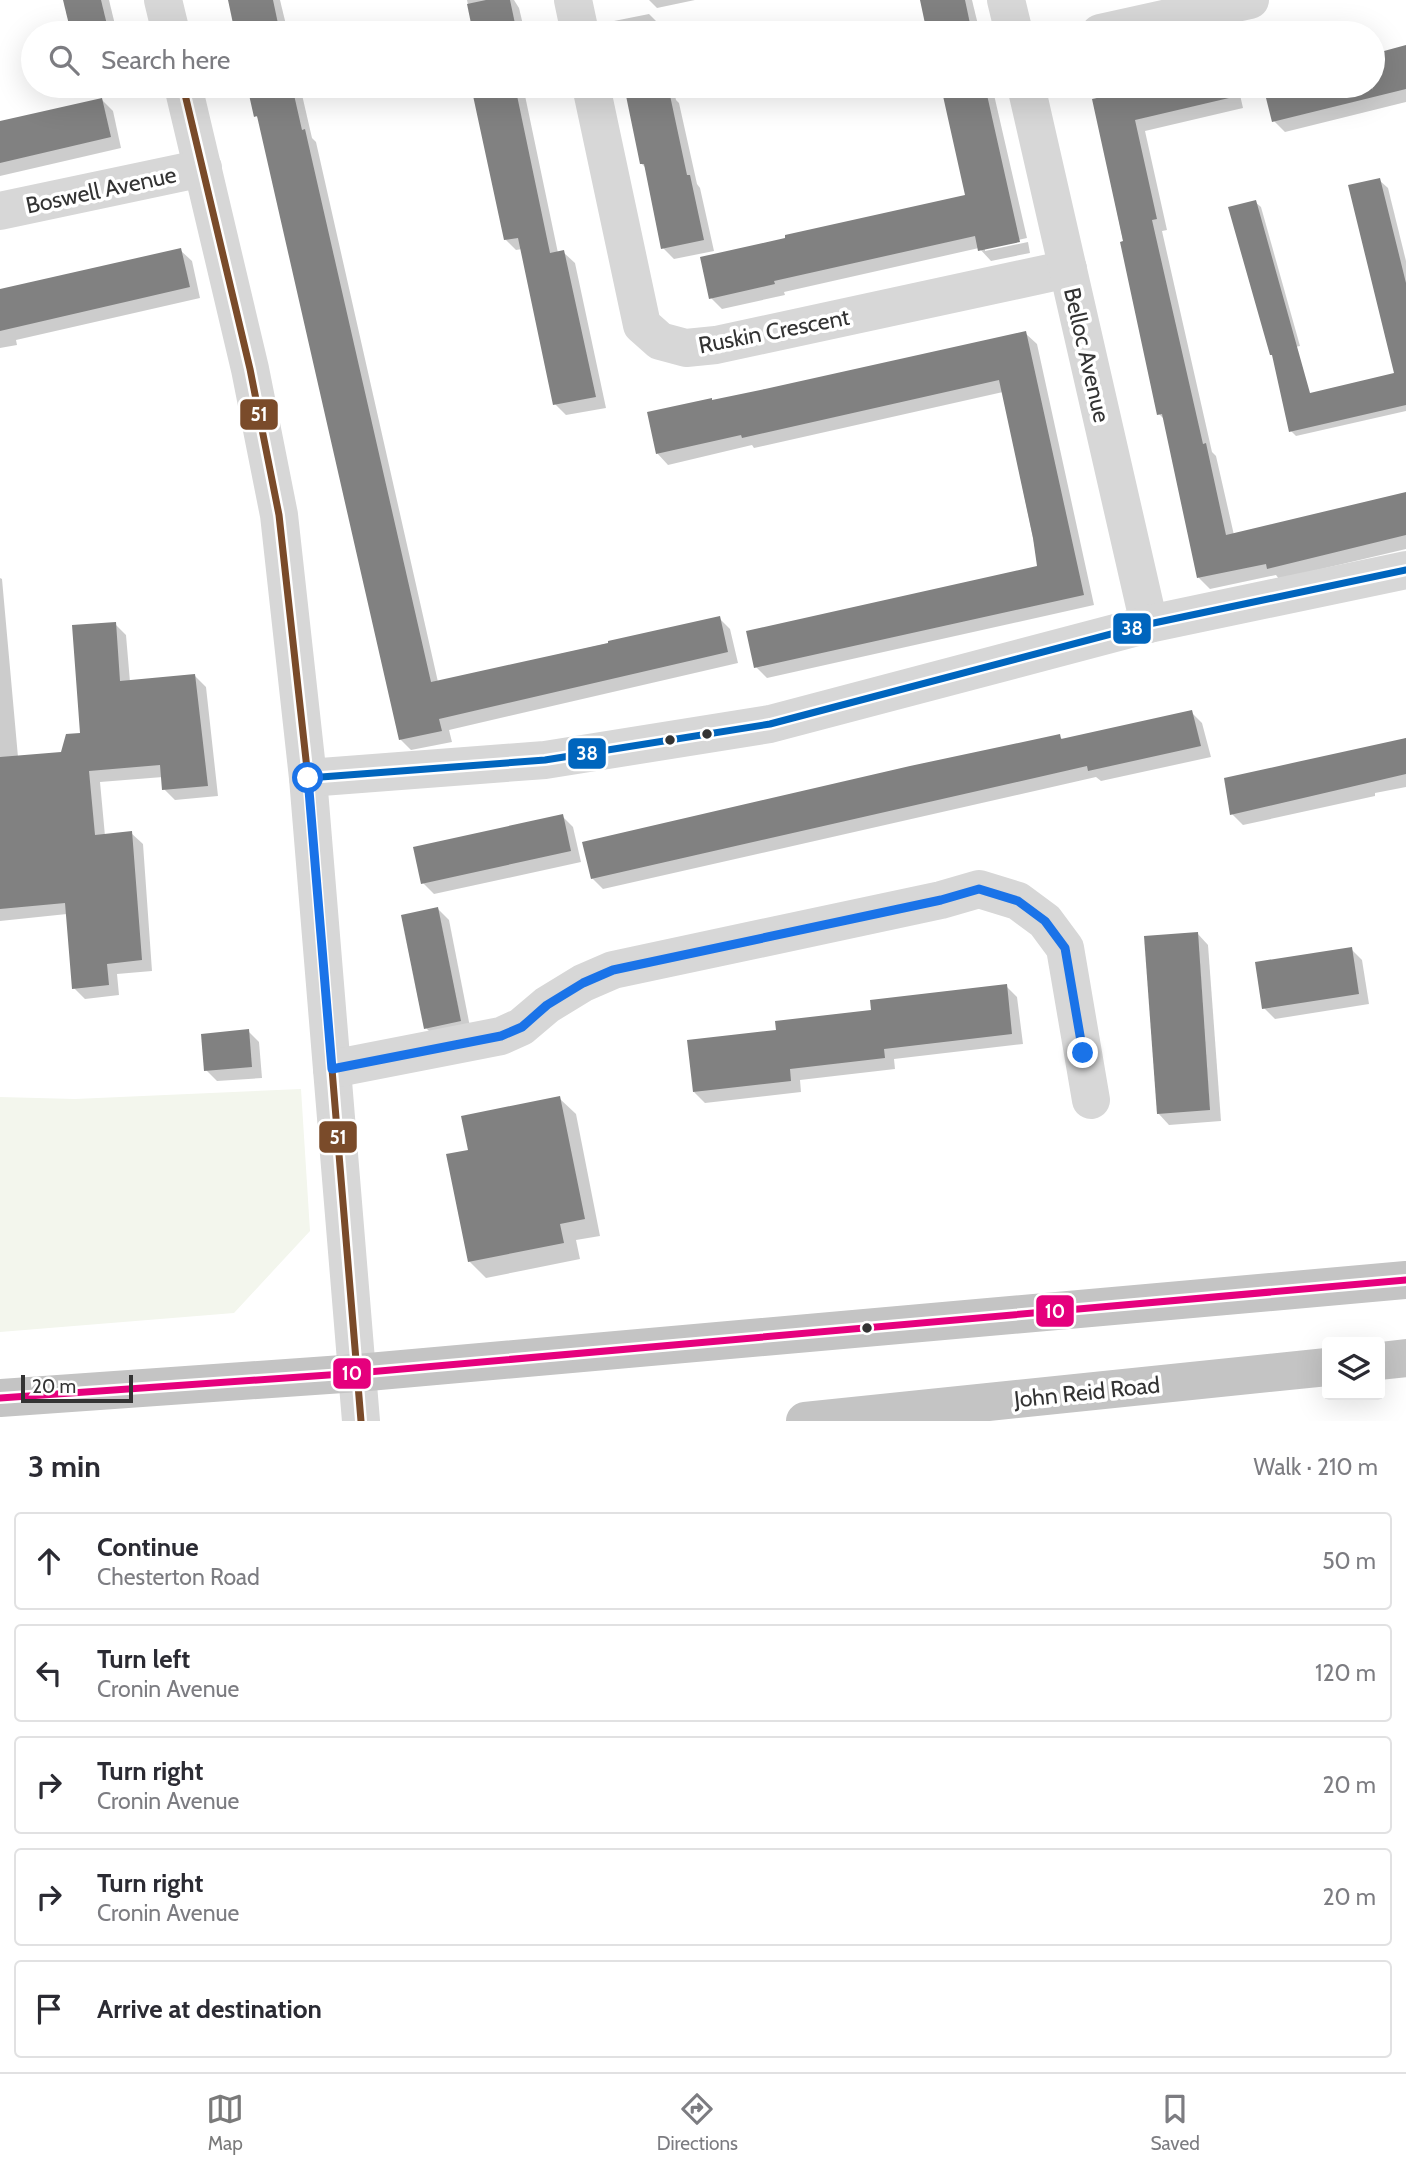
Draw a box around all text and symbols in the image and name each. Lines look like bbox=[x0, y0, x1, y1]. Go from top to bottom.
search box bbox=[21, 21, 1385, 98]
icon: search bbox=[45, 41, 83, 79]
text: Search here bbox=[101, 44, 230, 76]
street label: Boswell Avenue bbox=[23, 160, 179, 220]
street label: Belloc Avenue bbox=[1058, 285, 1116, 425]
street label: Ruskin Crescent bbox=[696, 303, 852, 359]
line badge: 51 bbox=[239, 398, 279, 431]
text: 51 bbox=[250, 403, 268, 426]
line badge: 38 bbox=[1112, 612, 1152, 645]
text: 38 bbox=[1121, 617, 1143, 640]
unlabelled marker bbox=[700, 727, 714, 741]
unlabelled marker bbox=[663, 733, 677, 747]
line badge: 38 bbox=[567, 737, 607, 770]
text: 38 bbox=[576, 742, 598, 765]
route start bbox=[292, 762, 323, 793]
route end bbox=[1067, 1037, 1098, 1068]
line badge: 51 bbox=[318, 1120, 358, 1154]
text: 51 bbox=[329, 1126, 347, 1149]
line badge: 10 bbox=[1035, 1294, 1075, 1328]
text: 10 bbox=[1045, 1300, 1065, 1323]
unlabelled marker bbox=[860, 1321, 874, 1335]
map controls bbox=[1322, 1337, 1385, 1400]
button: layers bbox=[1322, 1337, 1385, 1400]
line badge: 10 bbox=[332, 1357, 372, 1390]
text: 10 bbox=[342, 1362, 362, 1385]
street label: John Reid Road bbox=[1012, 1370, 1161, 1414]
scale bar bbox=[21, 1372, 133, 1404]
text: 20 m bbox=[32, 1375, 76, 1398]
text: 3 min bbox=[28, 1448, 101, 1485]
text: Walk · 210 m bbox=[1254, 1453, 1378, 1481]
text: Continue bbox=[97, 1531, 199, 1563]
icon: ahead bbox=[30, 1542, 68, 1580]
text: 50 m bbox=[1322, 1547, 1376, 1575]
text: Chesterton Road bbox=[97, 1563, 260, 1591]
text: Turn left bbox=[97, 1643, 190, 1675]
icon: left bbox=[30, 1654, 68, 1692]
text: 120 m bbox=[1315, 1659, 1376, 1687]
text: Cronin Avenue bbox=[97, 1675, 239, 1703]
text: Turn right bbox=[97, 1755, 203, 1787]
icon: right bbox=[30, 1766, 68, 1804]
text: 20 m bbox=[1323, 1771, 1376, 1799]
text: Cronin Avenue bbox=[97, 1787, 239, 1815]
text: Turn right bbox=[97, 1867, 203, 1899]
icon: right bbox=[30, 1878, 68, 1916]
text: 20 m bbox=[1323, 1883, 1376, 1911]
text: Cronin Avenue bbox=[97, 1899, 239, 1927]
icon: arrive bbox=[30, 1990, 68, 2028]
text: Arrive at destination bbox=[97, 1993, 322, 2025]
tab: Map bbox=[206, 2090, 244, 2155]
tab: Directions bbox=[657, 2090, 738, 2155]
tab: Saved bbox=[1150, 2090, 1200, 2155]

